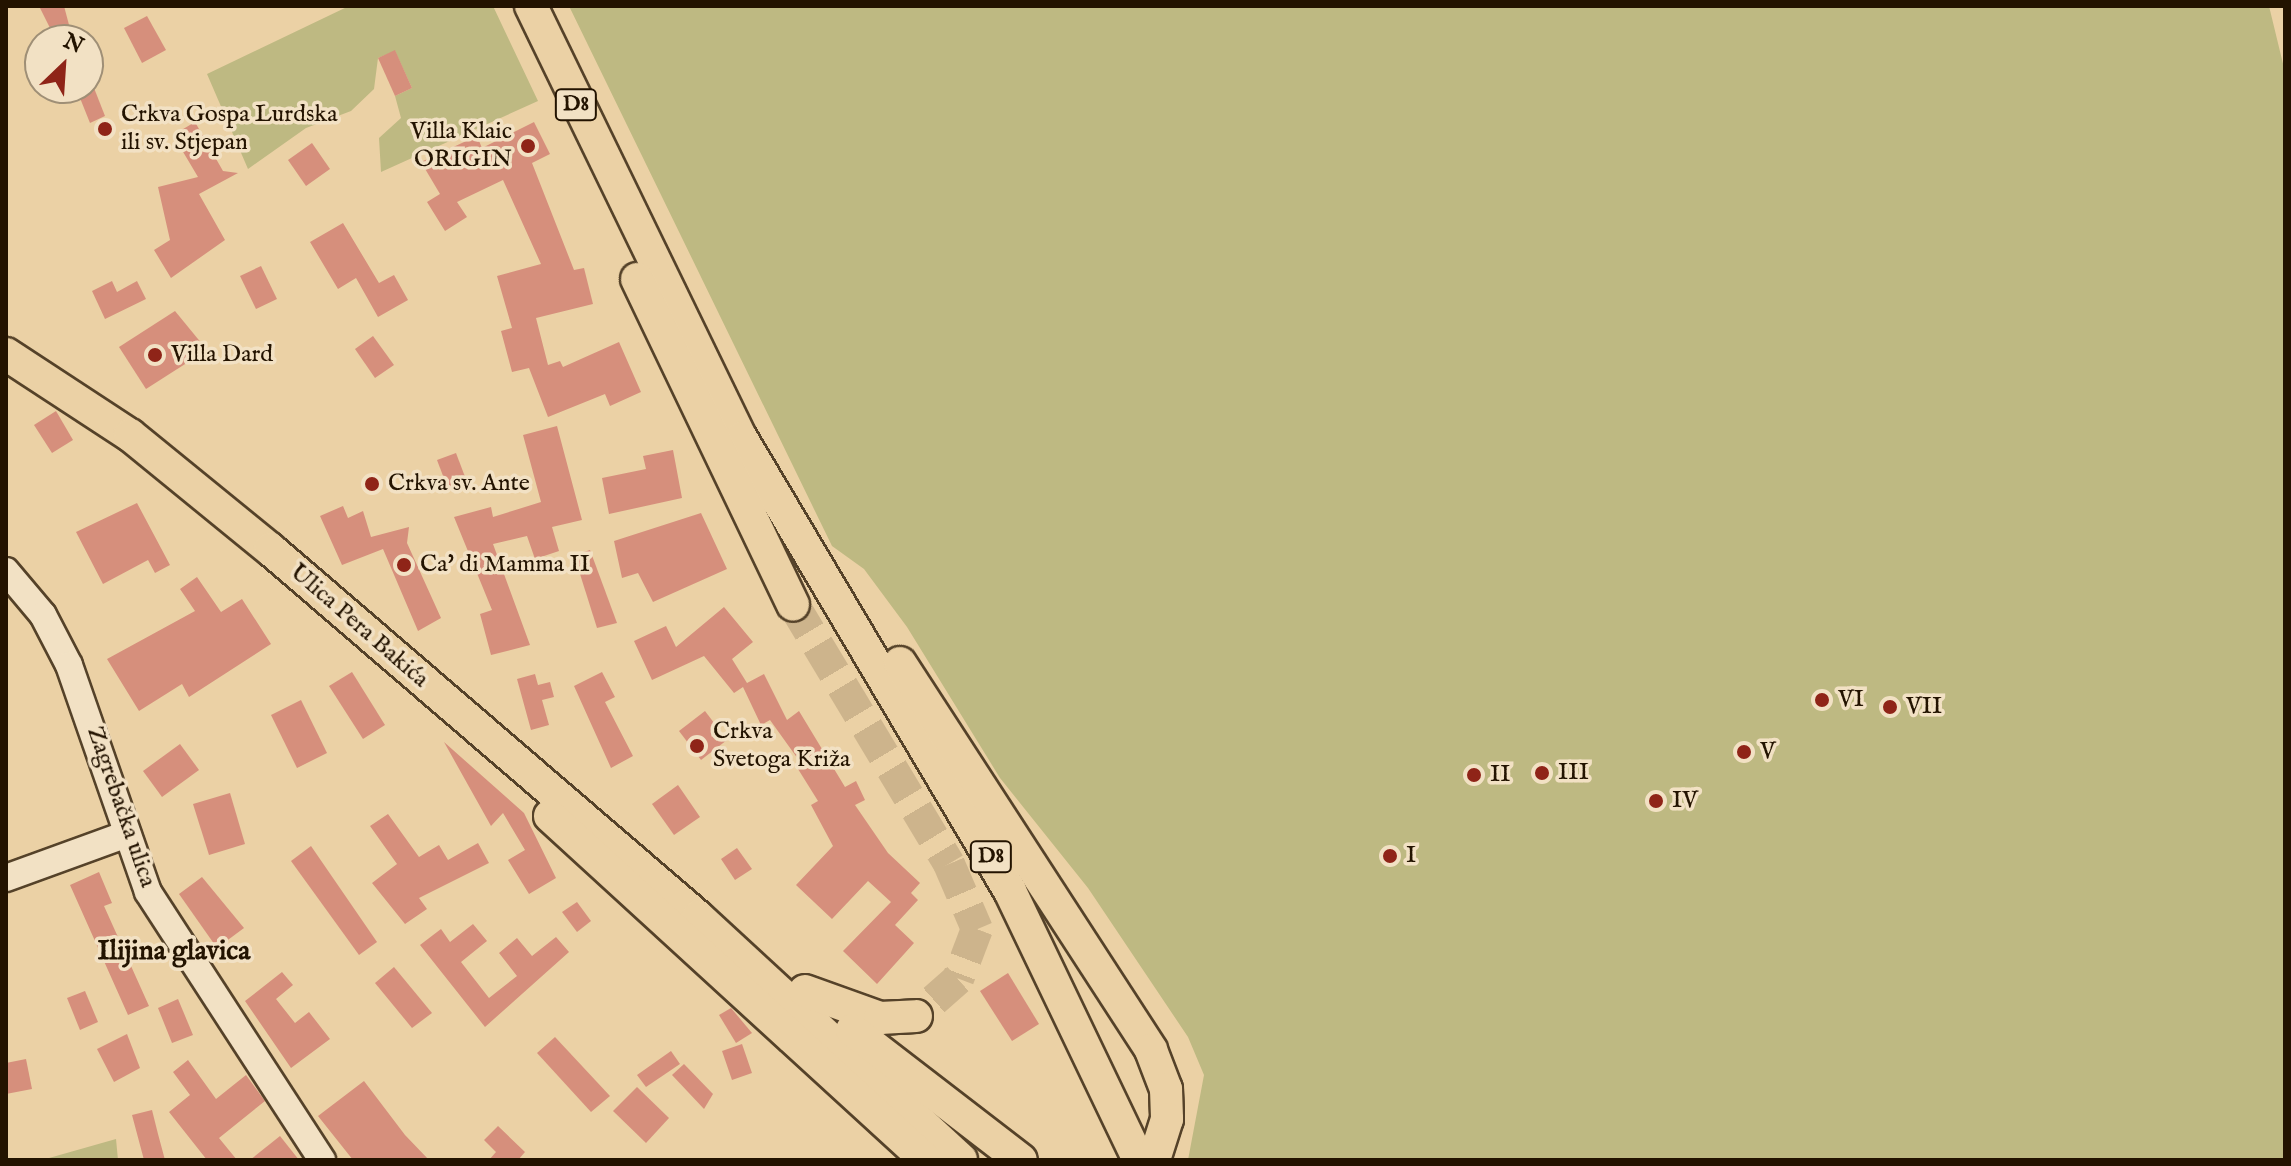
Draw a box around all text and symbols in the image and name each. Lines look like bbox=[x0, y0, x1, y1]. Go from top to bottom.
north arrow bbox=[24, 24, 104, 104]
text: N bbox=[59, 27, 88, 61]
road number: D8 bbox=[554, 87, 598, 123]
place label: Crkva Gospa Lurdska ili sv. Stjepan bbox=[121, 101, 338, 157]
place label: Villa Klaic ORIGIN bbox=[410, 118, 512, 174]
marker: Crkva Gospa Lurdska ili sv. Stjepan bbox=[96, 120, 114, 138]
marker: Villa Klaic ORIGIN bbox=[519, 137, 537, 155]
place label: Villa Dard bbox=[171, 341, 273, 369]
marker: Villa Dard bbox=[146, 346, 164, 364]
place label: Crkva sv. Ante bbox=[388, 470, 530, 498]
marker: Crkva sv. Ante bbox=[363, 475, 381, 493]
place label: Ca' di Mamma II bbox=[420, 551, 590, 579]
marker: Ca' di Mamma II bbox=[395, 556, 413, 574]
street label: Ulica Pera Bakića bbox=[284, 558, 434, 694]
place label: VI bbox=[1838, 686, 1864, 714]
marker: VI bbox=[1813, 691, 1831, 709]
place label: VII bbox=[1906, 693, 1942, 721]
marker: VII bbox=[1881, 698, 1899, 716]
place label: Crkva Svetoga Križa bbox=[713, 718, 850, 774]
street label: Zagrebačka ulica bbox=[80, 723, 162, 891]
marker: Crkva Svetoga Križa bbox=[688, 737, 706, 755]
place label: V bbox=[1760, 738, 1776, 766]
marker: V bbox=[1735, 743, 1753, 761]
place label: III bbox=[1558, 759, 1589, 787]
place label: II bbox=[1490, 761, 1511, 789]
marker: III bbox=[1533, 764, 1551, 782]
marker: II bbox=[1465, 766, 1483, 784]
place label: IV bbox=[1672, 787, 1698, 815]
marker: IV bbox=[1647, 792, 1665, 810]
road number: D8 bbox=[969, 839, 1013, 875]
place label: I bbox=[1406, 842, 1416, 870]
marker: I bbox=[1381, 847, 1399, 865]
district label: Ilijina glavica bbox=[98, 935, 250, 969]

